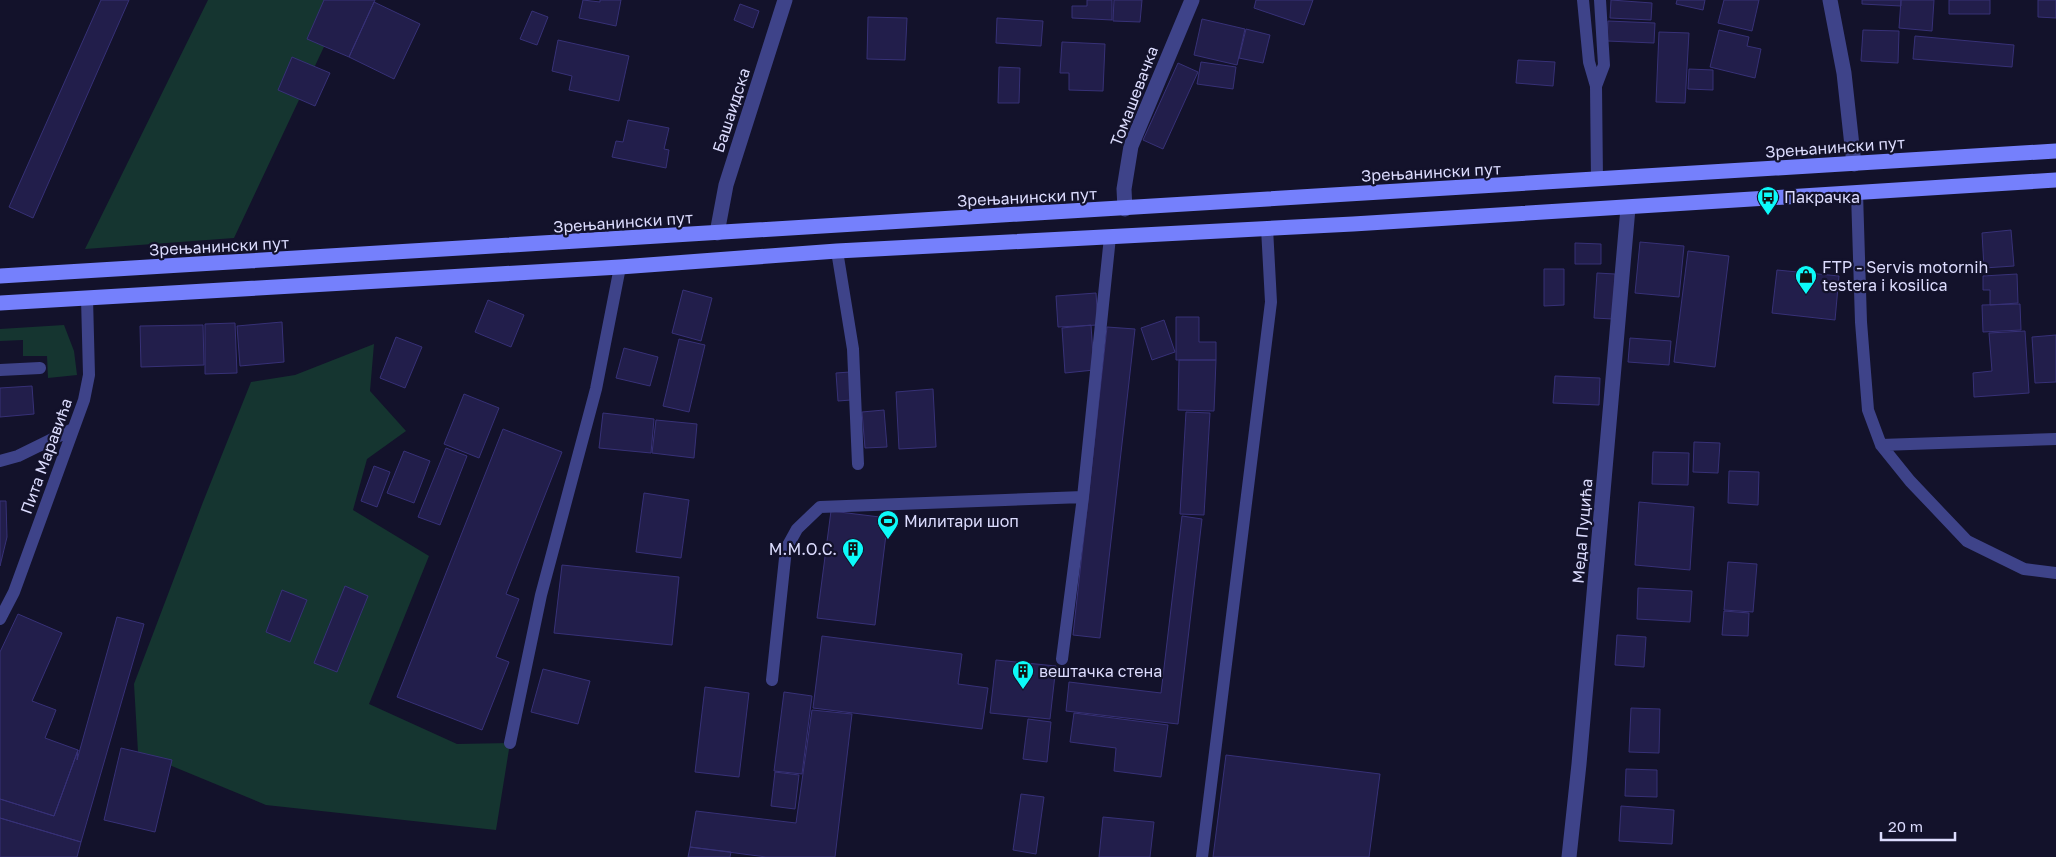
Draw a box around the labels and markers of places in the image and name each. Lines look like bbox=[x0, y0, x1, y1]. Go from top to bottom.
bus stop icon: Пакрачка bbox=[1756, 185, 1780, 216]
place label: Пакрачка bbox=[1784, 187, 1860, 207]
place label: FTP - Servis motornih testera i kosilica bbox=[1822, 257, 1988, 295]
shop icon: FTP - Servis motornih testera i kosilica bbox=[1794, 264, 1818, 295]
sports icon: Милитари шоп bbox=[876, 509, 900, 540]
place label: Милитари шоп bbox=[904, 511, 1019, 531]
building icon: M.M.O.C. bbox=[841, 537, 865, 568]
place label: M.M.O.C. bbox=[769, 539, 837, 559]
building icon: вештачка стена bbox=[1011, 659, 1035, 690]
place label: вештачка стена bbox=[1039, 661, 1162, 681]

